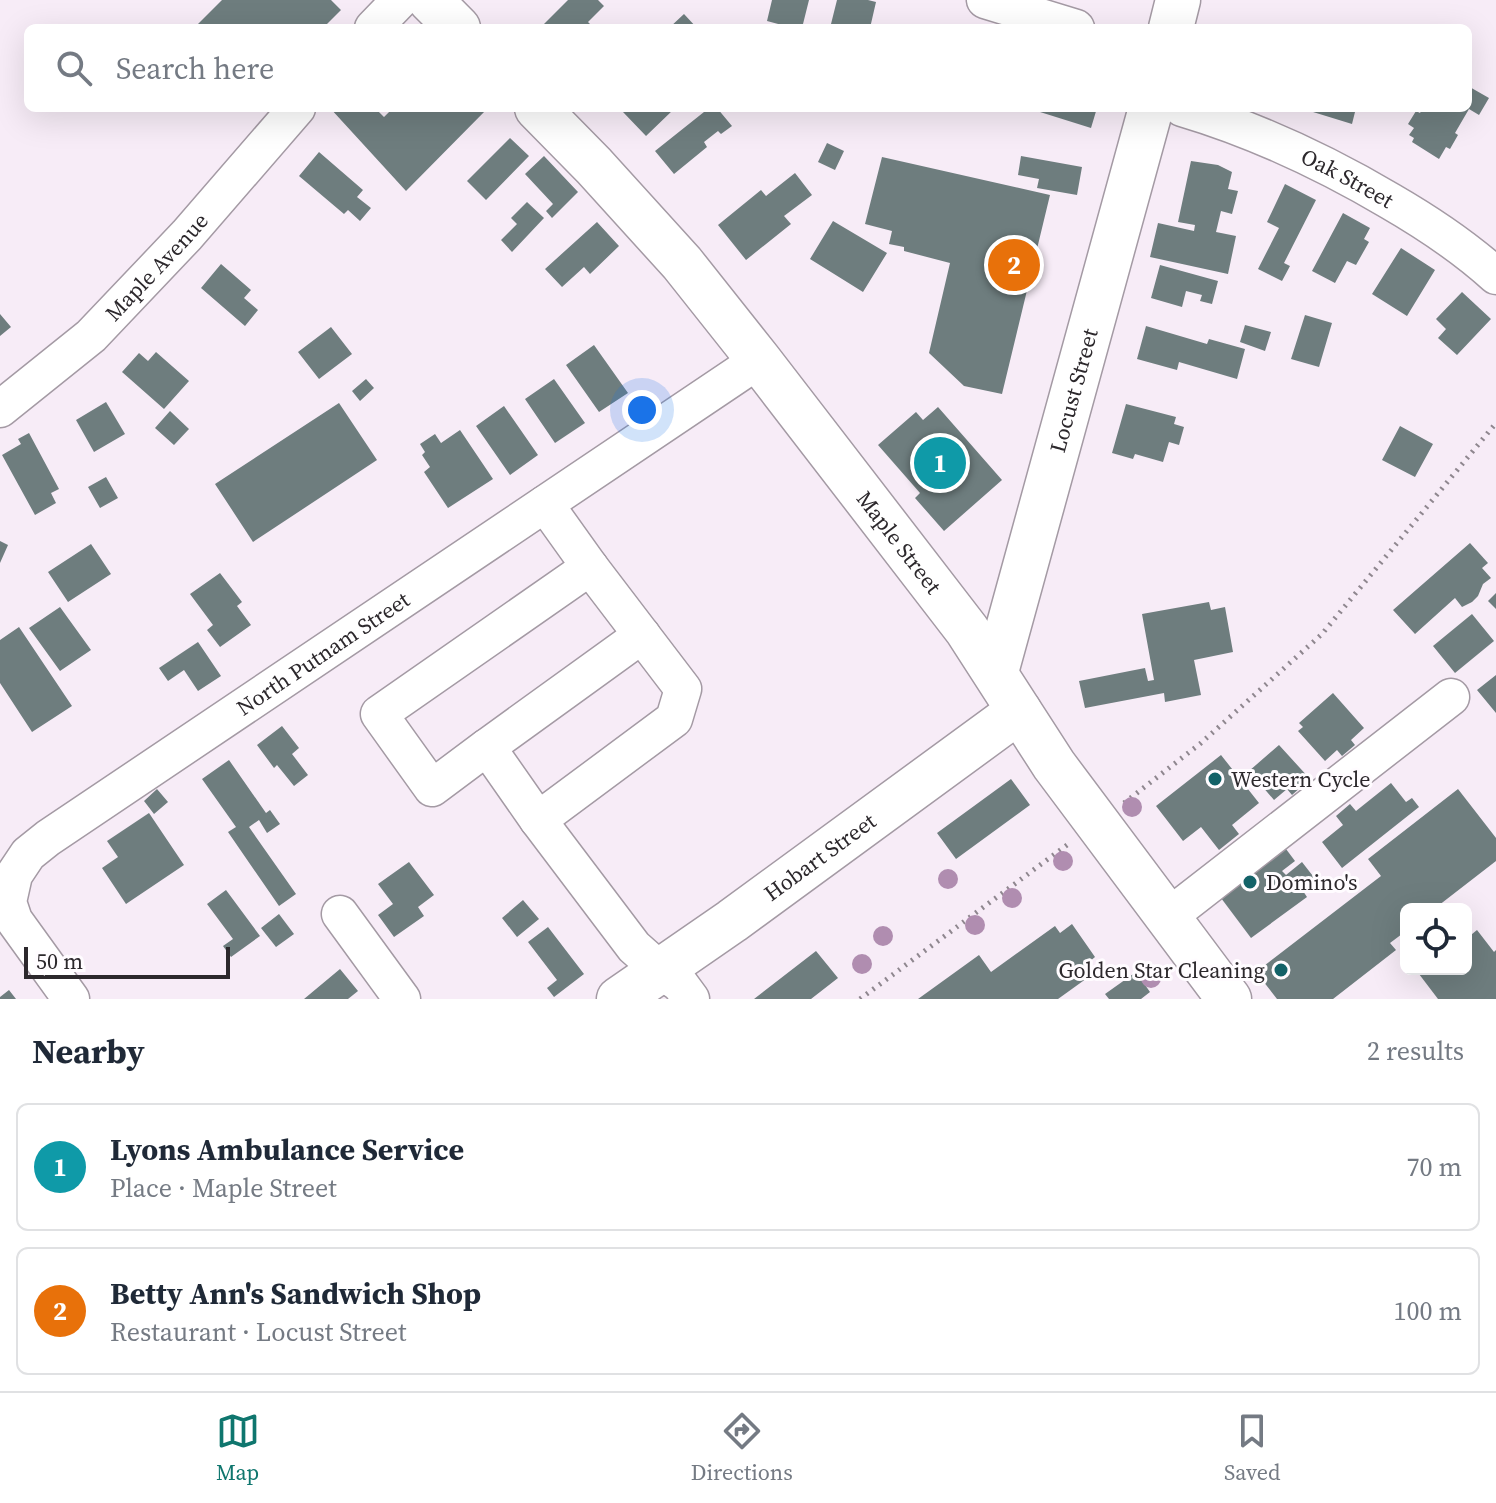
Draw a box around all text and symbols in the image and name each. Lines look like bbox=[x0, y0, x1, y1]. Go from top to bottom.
search box bbox=[24, 24, 1472, 112]
icon: search bbox=[52, 46, 96, 90]
text: Search here bbox=[116, 48, 274, 89]
street label: Oak Street bbox=[1296, 141, 1400, 215]
street label: Maple Avenue bbox=[98, 206, 215, 327]
pin: 2 bbox=[988, 235, 1040, 295]
street label: Locust Street bbox=[1042, 324, 1105, 456]
your location bbox=[622, 390, 662, 430]
pin: 1 bbox=[914, 433, 966, 493]
street label: Maple Street bbox=[850, 484, 949, 600]
street label: North Putnam Street bbox=[230, 584, 416, 722]
place label: Western Cycle bbox=[1231, 764, 1370, 794]
marker: Western Cycle bbox=[1206, 770, 1224, 788]
street label: Hobart Street bbox=[758, 805, 882, 908]
place label: Domino's bbox=[1266, 867, 1357, 897]
marker: Domino's bbox=[1241, 873, 1259, 891]
map controls bbox=[1400, 903, 1472, 975]
button: locate bbox=[1400, 903, 1472, 975]
scale bar bbox=[24, 943, 230, 979]
text: 50 m bbox=[36, 946, 83, 976]
place label: Golden Star Cleaning bbox=[1059, 955, 1265, 985]
marker: Golden Star Cleaning bbox=[1272, 961, 1290, 979]
text: Nearby bbox=[32, 1028, 145, 1074]
text: 2 results bbox=[1367, 1033, 1464, 1069]
text: Lyons Ambulance Service bbox=[110, 1129, 464, 1170]
text: 1 bbox=[53, 1149, 67, 1185]
text: 70 m bbox=[1407, 1149, 1462, 1185]
text: Place · Maple Street bbox=[110, 1170, 337, 1206]
text: Betty Ann's Sandwich Shop bbox=[110, 1273, 481, 1314]
text: 2 bbox=[53, 1293, 67, 1329]
text: 100 m bbox=[1394, 1293, 1462, 1329]
text: Restaurant · Locust Street bbox=[110, 1314, 406, 1350]
tab: Map bbox=[216, 1409, 260, 1487]
tab: Directions bbox=[691, 1409, 793, 1487]
tab: Saved bbox=[1224, 1409, 1280, 1487]

